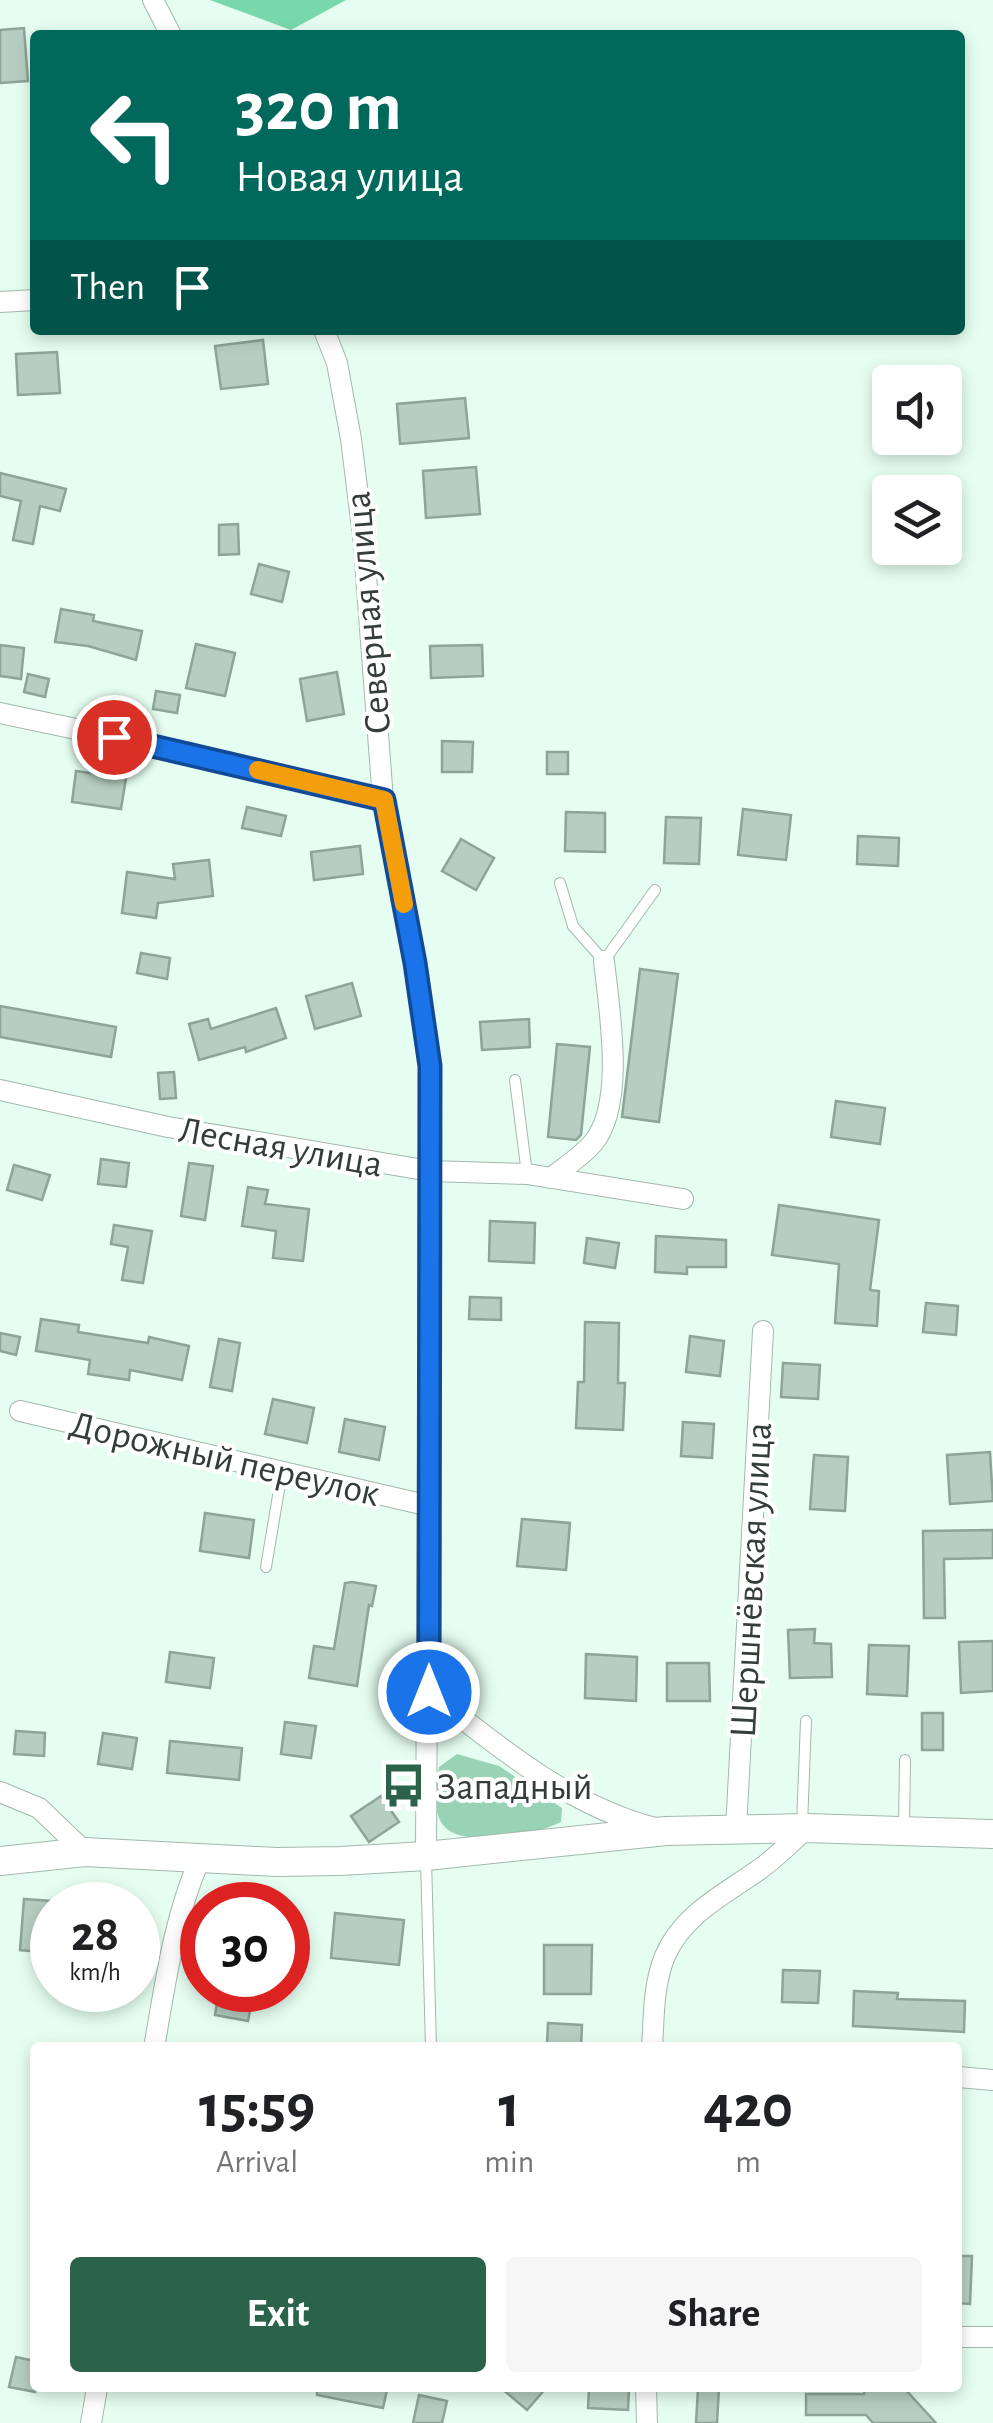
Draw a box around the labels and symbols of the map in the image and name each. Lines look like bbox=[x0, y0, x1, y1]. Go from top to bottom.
street label: Северная улица bbox=[339, 490, 399, 736]
pin bbox=[72, 695, 157, 780]
street label: Лесная улица bbox=[176, 1111, 385, 1185]
street label: Дорожный переулок bbox=[66, 1406, 383, 1514]
street label: Шершнёвская улица bbox=[725, 1421, 779, 1739]
position arrow bbox=[377, 1640, 481, 1744]
bus stop icon: Западный bbox=[380, 1762, 428, 1810]
place label: Западный bbox=[437, 1769, 593, 1807]
speed limit sign: 30 bbox=[180, 1882, 310, 2012]

